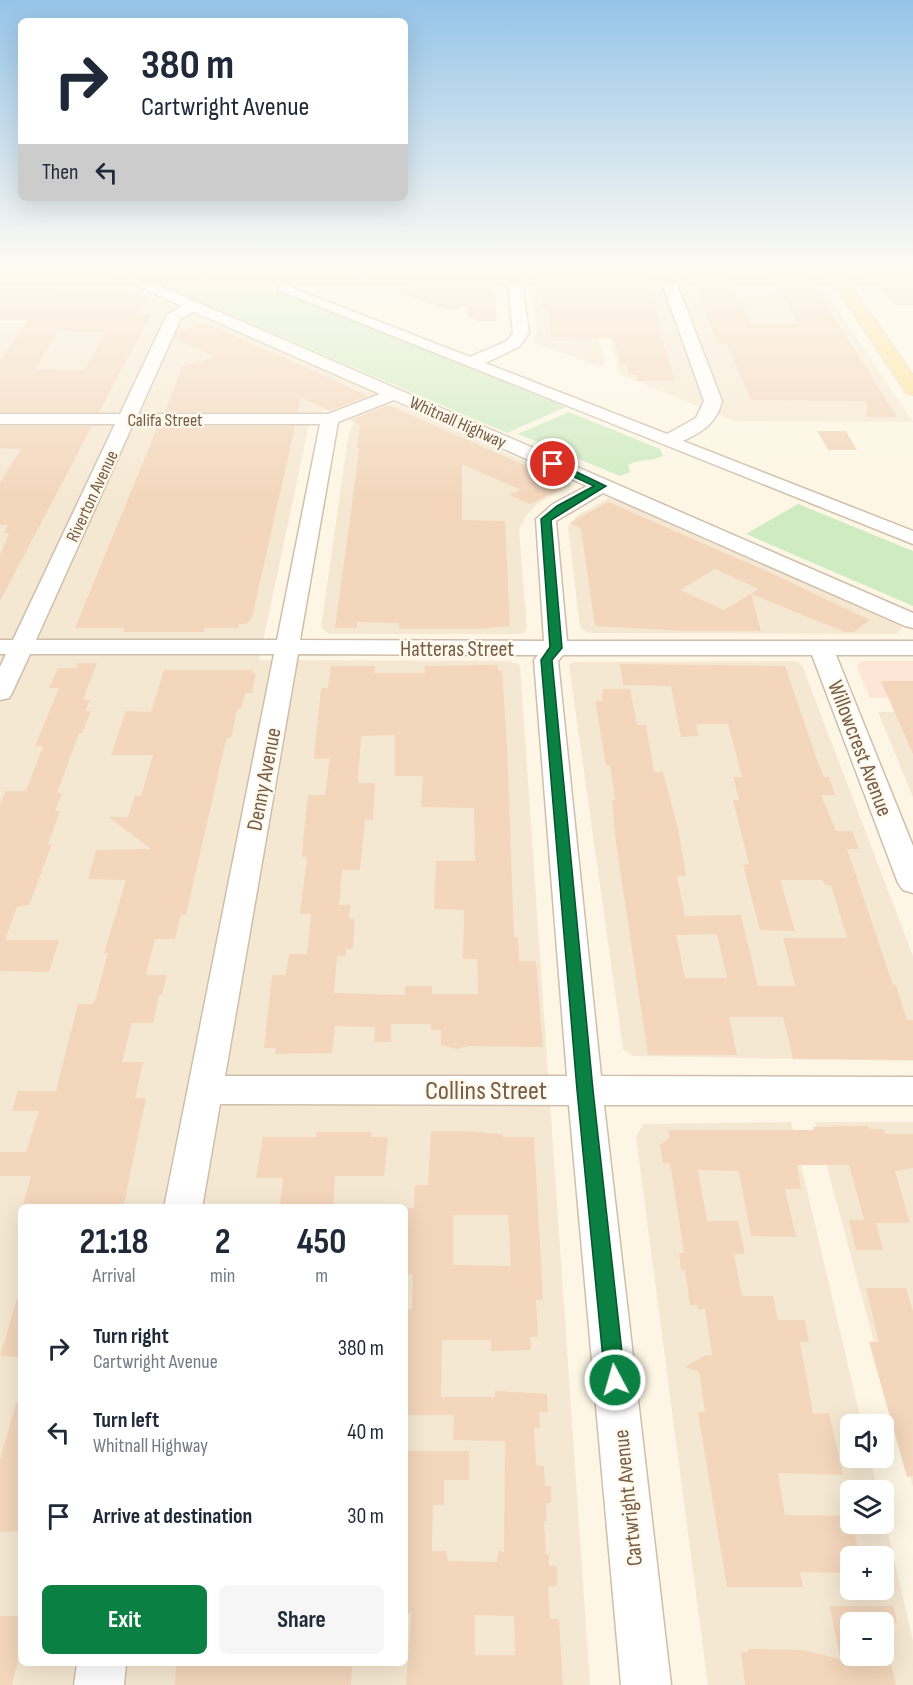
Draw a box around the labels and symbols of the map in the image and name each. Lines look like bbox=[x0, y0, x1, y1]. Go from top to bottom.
street label: Whitnall Highway bbox=[406, 392, 509, 453]
street label: Califa Street bbox=[127, 410, 203, 431]
pin bbox=[527, 438, 578, 489]
street label: Riverton Avenue bbox=[62, 447, 123, 545]
street label: Hatteras Street bbox=[400, 636, 514, 663]
street label: Willowcrest Avenue bbox=[821, 677, 898, 820]
street label: Denny Avenue bbox=[241, 726, 288, 833]
street label: Collins Street bbox=[425, 1075, 547, 1107]
position arrow bbox=[583, 1348, 647, 1412]
street label: Cartwright Avenue bbox=[608, 1428, 649, 1567]

